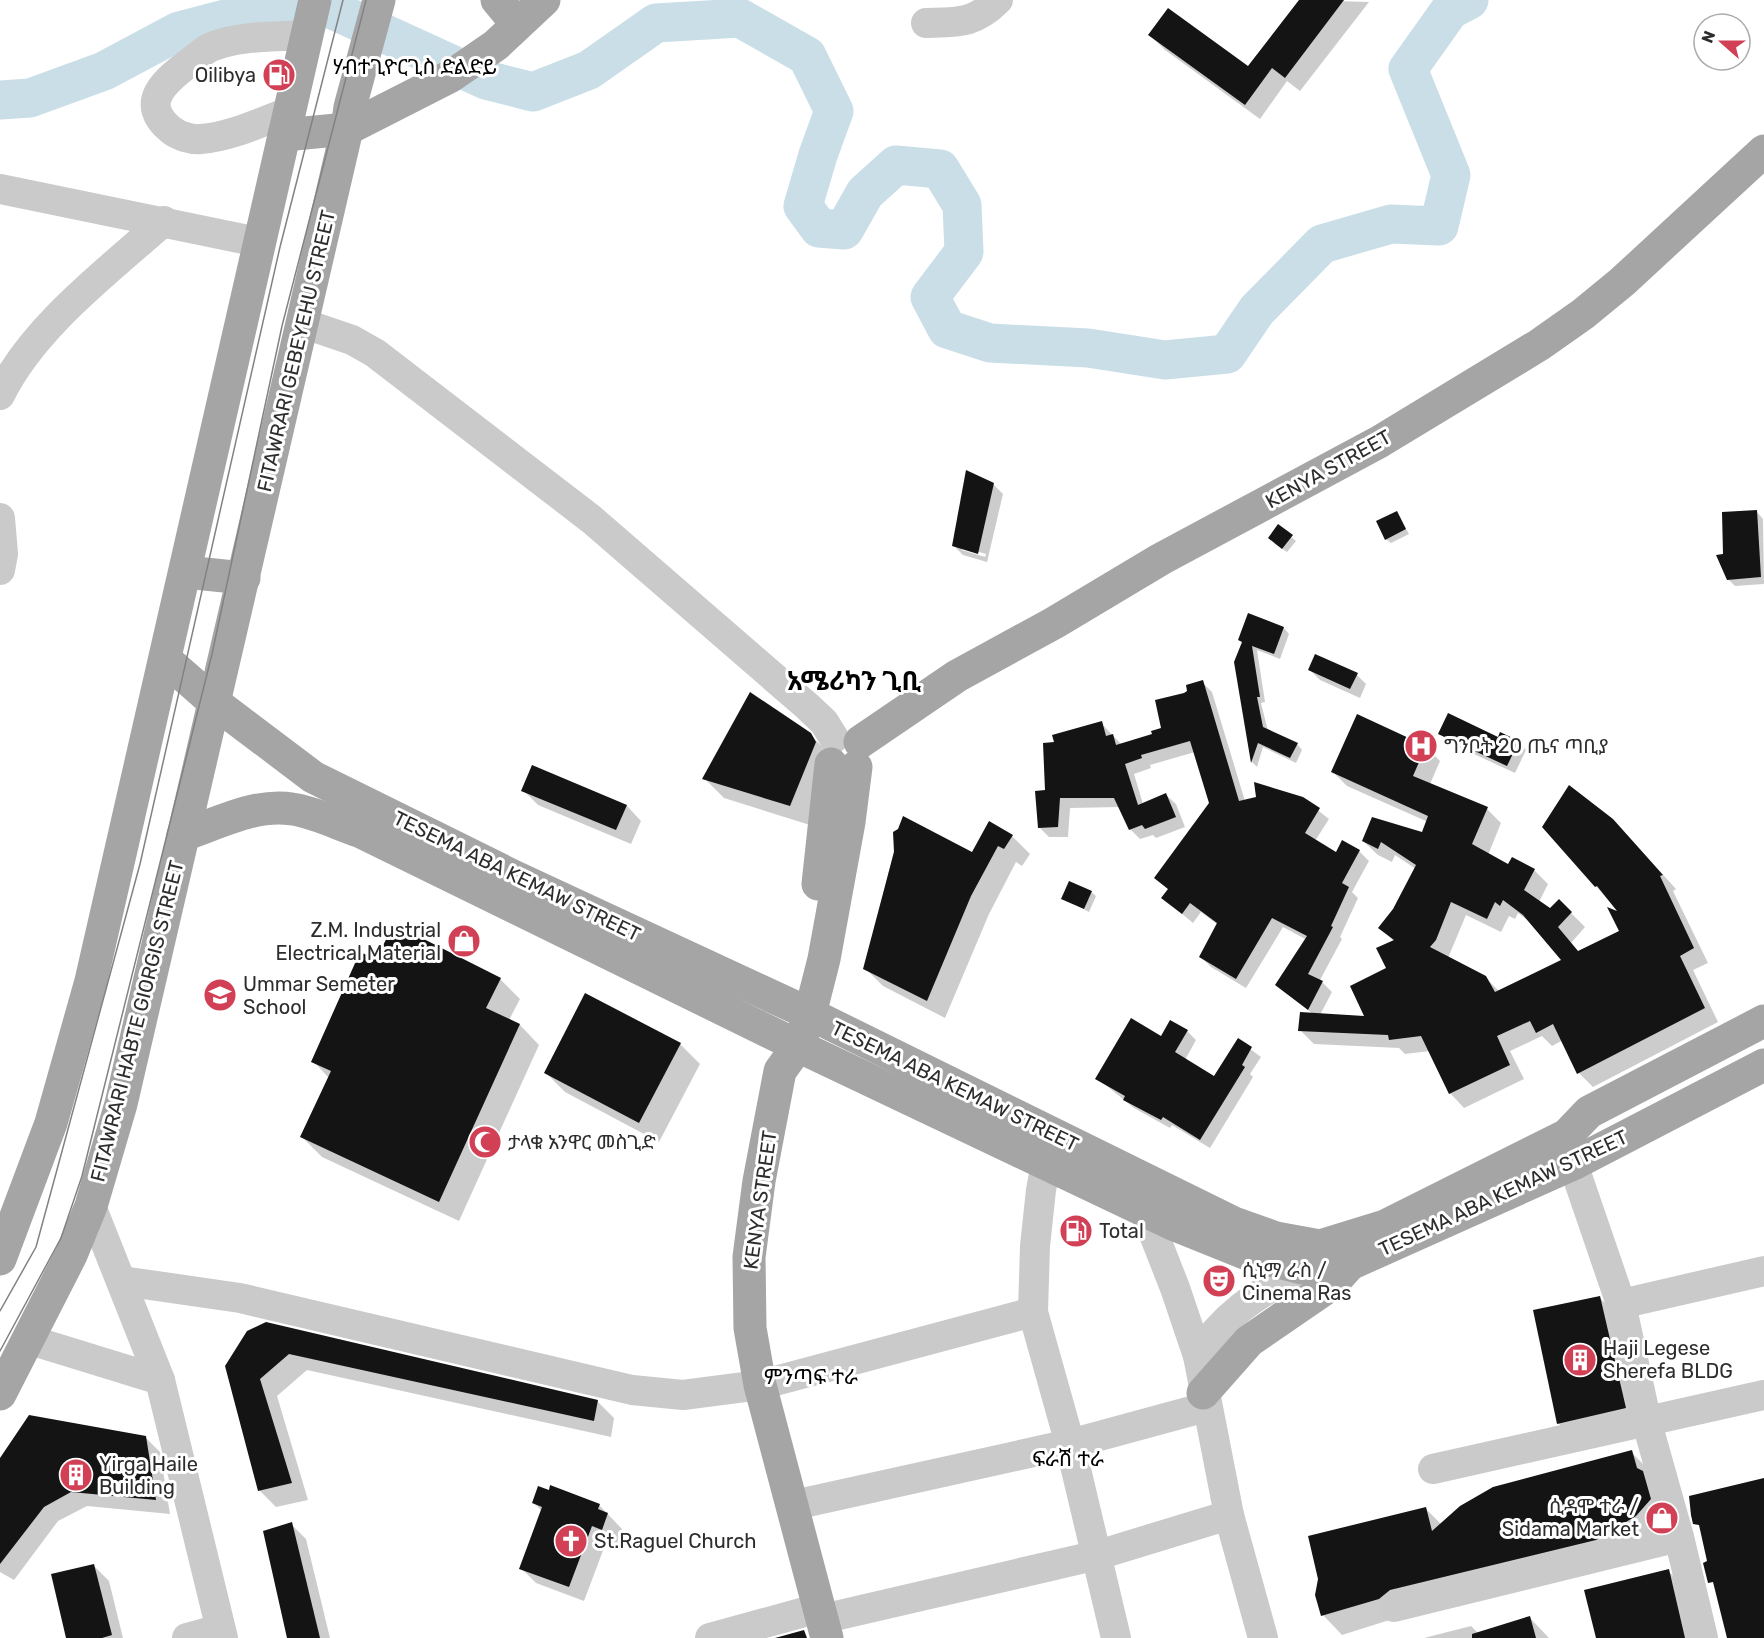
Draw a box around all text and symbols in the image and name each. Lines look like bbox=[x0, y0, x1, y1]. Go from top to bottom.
north arrow bbox=[1692, 12, 1752, 72]
text: N bbox=[1698, 28, 1719, 46]
district label: ሃብተጊዮርጊስ ድልድይ bbox=[333, 54, 497, 79]
fuel station icon: Oilibya bbox=[261, 57, 297, 93]
place label: Oilibya bbox=[195, 63, 256, 87]
street label: FITAWRARI GEBEYEHU STREET bbox=[252, 207, 340, 494]
street label: KENYA STREET bbox=[1261, 424, 1395, 513]
district label: አሜሪካን ጊቢ bbox=[787, 666, 921, 697]
hospital icon: ግንቦት 20 ጤና ጣቢያ bbox=[1403, 728, 1439, 764]
place label: ግንቦት 20 ጤና ጣቢያ bbox=[1444, 734, 1609, 758]
street label: TESEMA ABA KEMAW STREET bbox=[389, 806, 645, 947]
street label: FITAWRARI HABTE GIORGIS STREET bbox=[85, 857, 189, 1184]
place label: Z.M. Industrial Electrical Material bbox=[275, 918, 441, 965]
shop icon: Z.M. Industrial Electrical Material bbox=[446, 923, 482, 959]
place label: Ummar Semeter School bbox=[243, 972, 395, 1019]
school or university icon: Ummar Semeter School bbox=[202, 977, 238, 1013]
street label: TESEMA ABA KEMAW STREET bbox=[827, 1016, 1083, 1157]
mosque icon: ታላቁ አንዋር መስጊድ bbox=[467, 1124, 503, 1160]
street label: TESEMA ABA KEMAW STREET bbox=[1375, 1124, 1632, 1261]
street label: KENYA STREET bbox=[738, 1129, 782, 1271]
place label: ታላቁ አንዋር መስጊድ bbox=[508, 1130, 656, 1154]
fuel station icon: Total bbox=[1058, 1213, 1094, 1249]
place label: Total bbox=[1099, 1219, 1144, 1243]
place label: ሲኒማ ራስ / Cinema Ras bbox=[1242, 1258, 1352, 1305]
theatre icon: ሲኒማ ራስ / Cinema Ras bbox=[1201, 1263, 1237, 1299]
place label: Haji Legese Sherefa BLDG bbox=[1603, 1336, 1733, 1383]
building icon: Haji Legese Sherefa BLDG bbox=[1562, 1342, 1598, 1378]
district label: ምንጣፍ ተራ bbox=[764, 1364, 858, 1389]
district label: ፍራሽ ተራ bbox=[1032, 1446, 1104, 1471]
place label: Yirga Haile Building bbox=[99, 1452, 198, 1499]
building icon: Yirga Haile Building bbox=[58, 1457, 94, 1493]
place label: ሲዳሞ ተራ / Sidama Market bbox=[1502, 1494, 1639, 1541]
shop icon: ሲዳሞ ተራ / Sidama Market bbox=[1644, 1500, 1680, 1536]
church icon: St.Raguel Church bbox=[553, 1523, 589, 1559]
place label: St.Raguel Church bbox=[594, 1529, 756, 1553]

